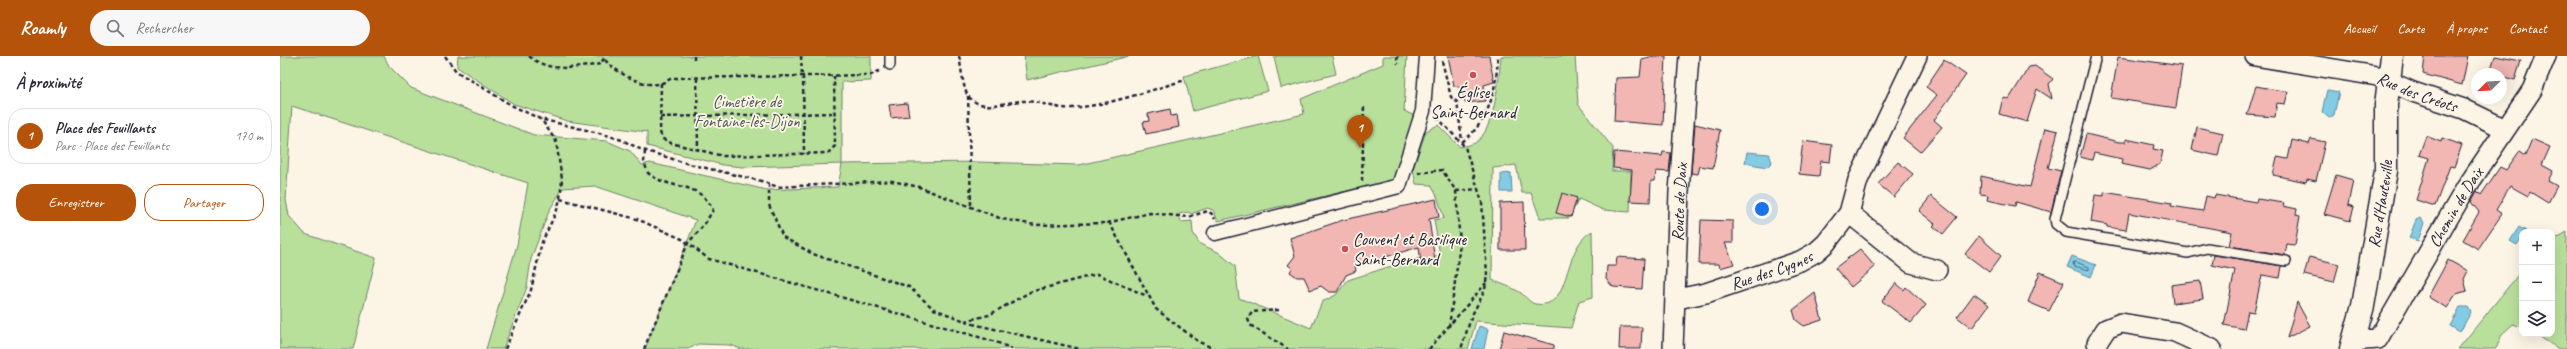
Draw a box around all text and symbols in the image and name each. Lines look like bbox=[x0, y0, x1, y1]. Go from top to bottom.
search box bbox=[90, 10, 370, 46]
text: Roamly bbox=[20, 16, 66, 40]
icon: search bbox=[104, 17, 126, 39]
text: Rechercher bbox=[136, 19, 193, 38]
text: Accueil bbox=[2344, 20, 2375, 37]
text: Carte bbox=[2397, 20, 2424, 37]
text: À propos bbox=[2446, 20, 2487, 37]
text: Contact bbox=[2509, 20, 2547, 37]
street label: Rue des Créots bbox=[2374, 67, 2461, 117]
north arrow bbox=[2471, 68, 2507, 104]
marker: Église Saint-Bernard bbox=[1468, 70, 1478, 80]
text: À proximité bbox=[16, 72, 81, 93]
place label: Église Saint-Bernard bbox=[1430, 81, 1518, 123]
park label: Cimetière de Fontaine-lès-Dijon bbox=[694, 91, 800, 132]
pin: 1 bbox=[1347, 115, 1373, 148]
text: Place des Feuillants bbox=[55, 119, 155, 138]
text: 1 bbox=[27, 128, 33, 144]
text: 170 m bbox=[235, 128, 263, 144]
text: Parc · Place des Feuillants bbox=[55, 138, 169, 154]
street label: Rue d'Hauteville bbox=[2363, 159, 2397, 249]
street label: Route de Daix bbox=[1667, 161, 1692, 242]
street label: Chemin de Daix bbox=[2424, 162, 2489, 251]
button: Enregistrer bbox=[16, 184, 136, 221]
button: Partager bbox=[144, 184, 264, 221]
your location bbox=[1752, 199, 1772, 219]
place label: Couvent et Basilique Saint-Bernard bbox=[1353, 229, 1468, 270]
map controls bbox=[2519, 229, 2555, 337]
button: + bbox=[2519, 229, 2555, 265]
marker: Couvent et Basilique Saint-Bernard bbox=[1340, 244, 1350, 254]
street label: Rue des Cygnes bbox=[1728, 245, 1819, 295]
button: − bbox=[2519, 265, 2555, 301]
button: layers bbox=[2519, 301, 2555, 337]

